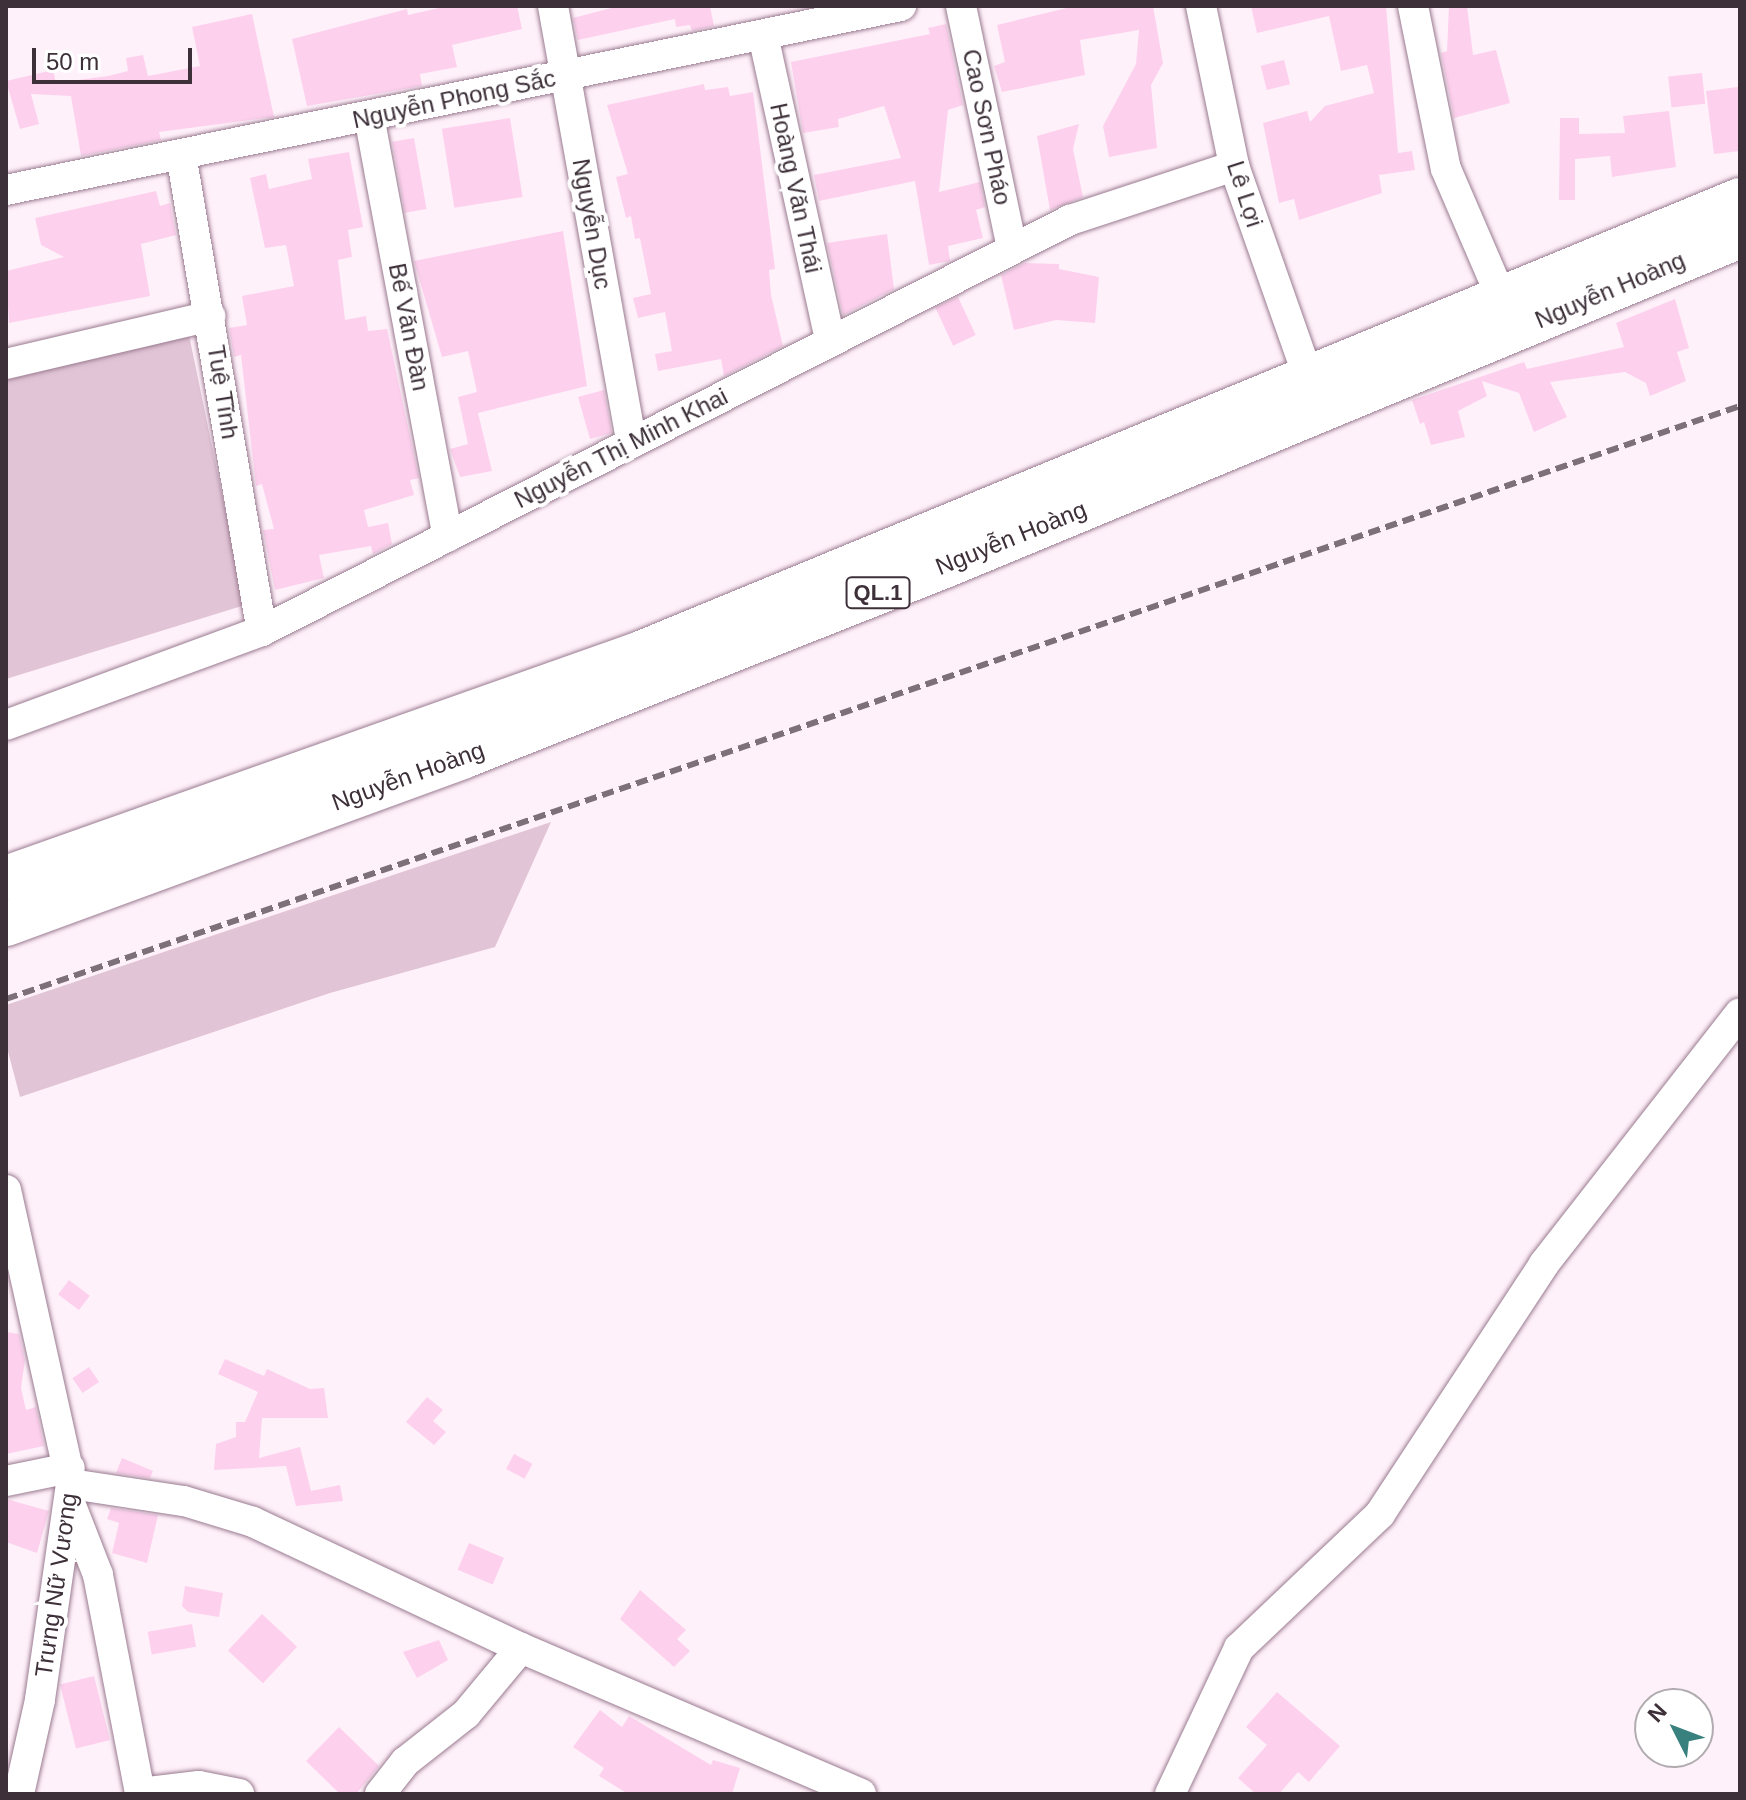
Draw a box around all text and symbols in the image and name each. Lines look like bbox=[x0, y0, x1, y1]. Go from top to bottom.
scale bar bbox=[36, 32, 196, 82]
street label: Cao Sơn Pháo bbox=[956, 46, 1018, 208]
text: 50 m bbox=[46, 48, 99, 75]
street label: Nguyễn Phong Sắc bbox=[350, 63, 558, 135]
street label: Hoàng Văn Thái bbox=[764, 100, 828, 276]
street label: Nguyễn Dục bbox=[566, 156, 618, 292]
street label: Lê Lợi bbox=[1221, 157, 1269, 231]
street label: Nguyễn Hoàng bbox=[1531, 245, 1689, 335]
street label: Bế Văn Đàn bbox=[383, 261, 435, 393]
street label: Tuệ Tĩnh bbox=[201, 343, 245, 441]
street label: Nguyễn Thị Minh Khai bbox=[509, 382, 733, 514]
street label: Nguyễn Hoàng bbox=[931, 495, 1091, 581]
road number: QL.1 bbox=[844, 575, 912, 611]
street label: Nguyễn Hoàng bbox=[328, 735, 488, 817]
street label: Trưng Nữ Vương bbox=[29, 1491, 83, 1679]
north arrow bbox=[1634, 1688, 1714, 1768]
text: N bbox=[1643, 1699, 1672, 1727]

